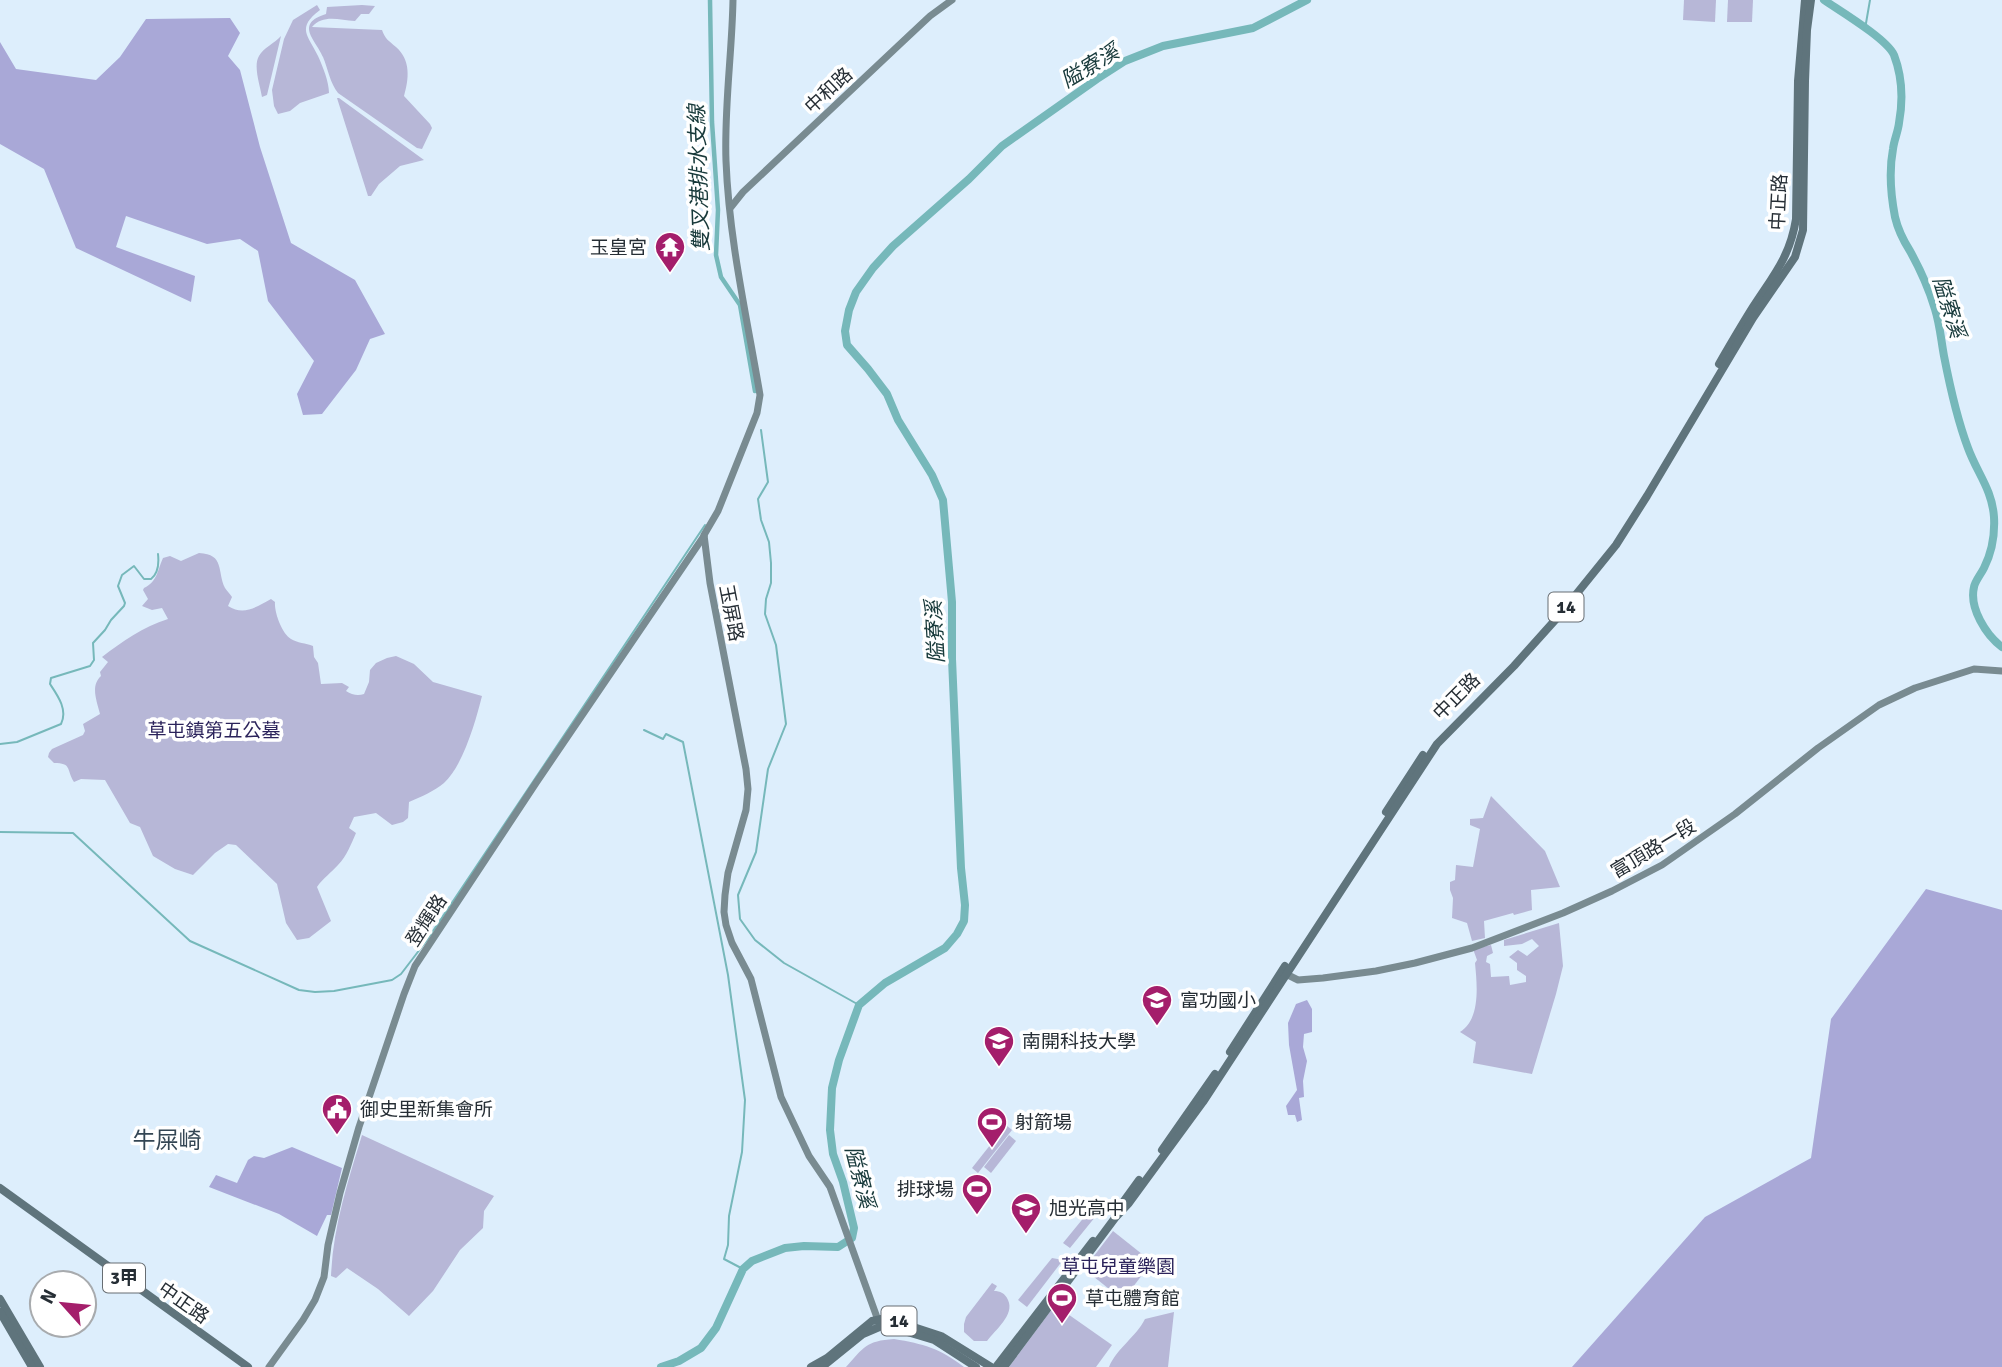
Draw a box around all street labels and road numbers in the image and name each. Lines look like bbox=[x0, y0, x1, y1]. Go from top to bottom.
street label: 中和路 bbox=[800, 63, 858, 119]
street label: 中正路 bbox=[1766, 173, 1792, 231]
street label: 玉屏路 bbox=[714, 583, 748, 643]
road number: 14 bbox=[1548, 592, 1584, 622]
street label: 中正路 bbox=[1428, 668, 1485, 725]
street label: 富頂路一段 bbox=[1607, 814, 1700, 884]
street label: 登輝路 bbox=[401, 890, 452, 951]
road number: 3甲 bbox=[103, 1264, 145, 1293]
street label: 中正路 bbox=[153, 1277, 214, 1329]
road number: 14 bbox=[881, 1306, 916, 1336]

